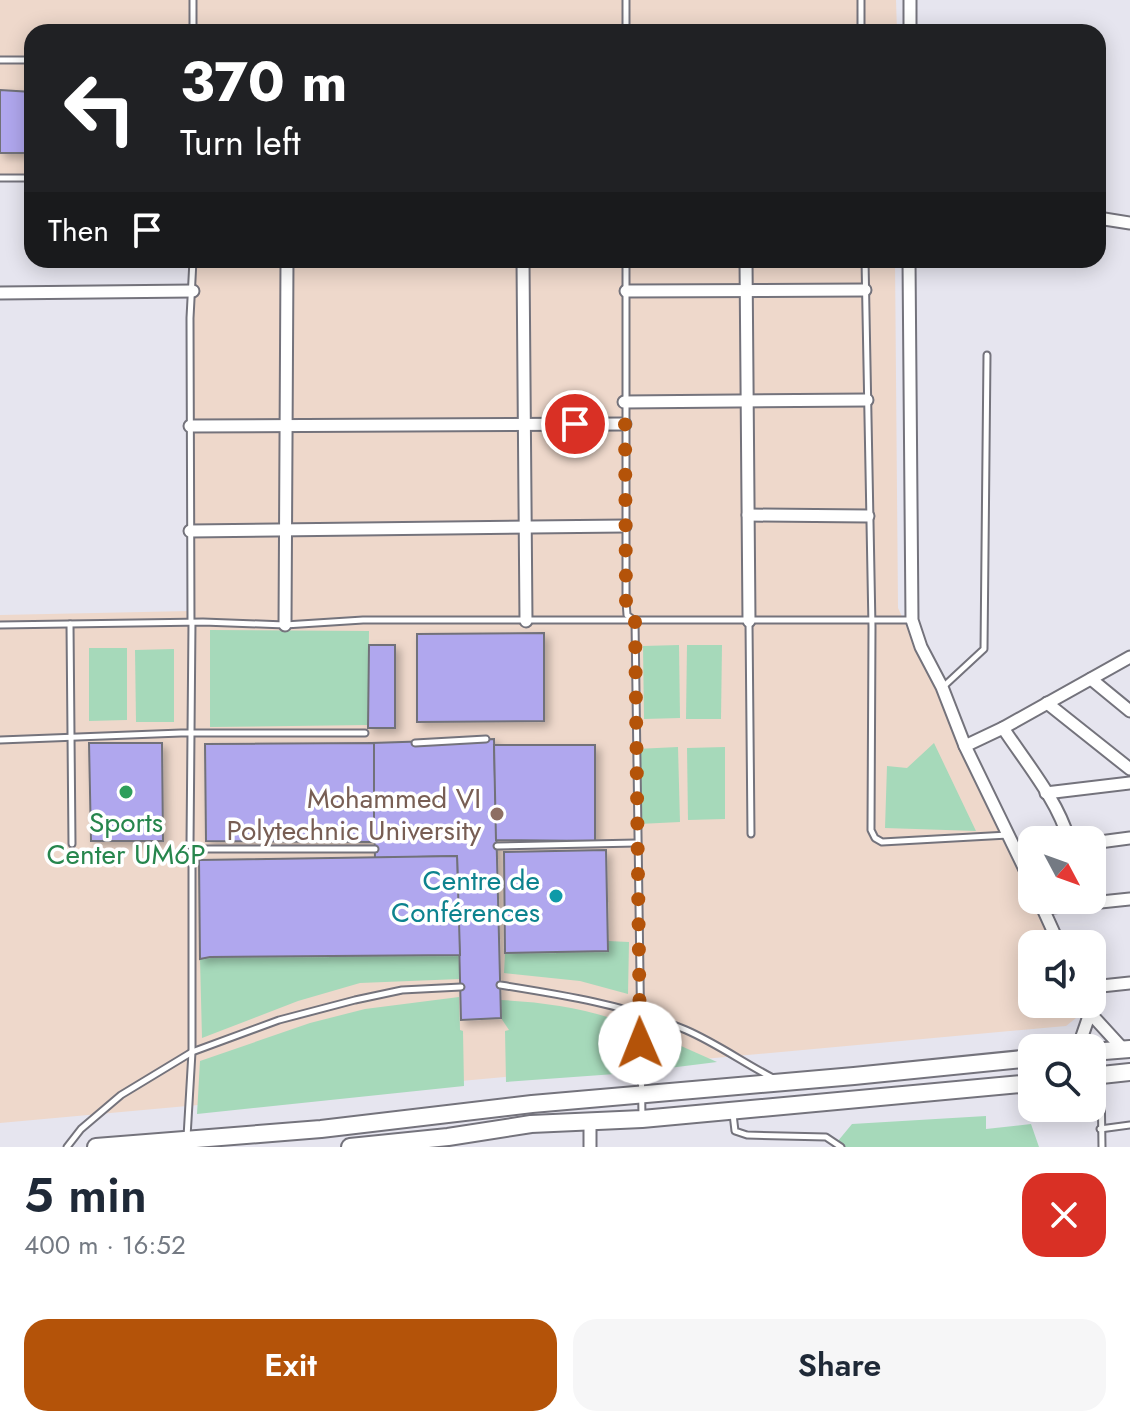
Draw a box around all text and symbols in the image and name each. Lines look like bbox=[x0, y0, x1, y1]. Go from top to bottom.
text: 370 m bbox=[180, 41, 348, 122]
icon: left bbox=[48, 56, 152, 160]
text: Turn left bbox=[180, 116, 301, 168]
icon: arrive bbox=[125, 208, 169, 252]
text: Then bbox=[48, 209, 109, 252]
pin bbox=[541, 390, 609, 458]
icon: arrive bbox=[553, 402, 597, 446]
place label: Mohammed VI Polytechnic University bbox=[226, 778, 482, 851]
marker: Sports Center UM6P bbox=[117, 783, 135, 801]
place label: Sports Center UM6P bbox=[46, 802, 206, 875]
marker: Mohammed VI Polytechnic University bbox=[488, 805, 506, 823]
north arrow bbox=[1018, 826, 1106, 914]
map controls bbox=[1018, 826, 1106, 1122]
place label: Centre de Conférences bbox=[391, 860, 540, 933]
marker: Centre de Conférences bbox=[547, 887, 565, 905]
button: sound bbox=[1018, 930, 1106, 1018]
position arrow bbox=[598, 1001, 682, 1085]
button: search bbox=[1018, 1034, 1106, 1122]
text: 5 min bbox=[24, 1161, 147, 1230]
button: close bbox=[1022, 1173, 1106, 1257]
text: 400 m · 16:52 bbox=[24, 1226, 186, 1264]
button: Exit bbox=[24, 1319, 557, 1411]
button: Share bbox=[573, 1319, 1106, 1411]

